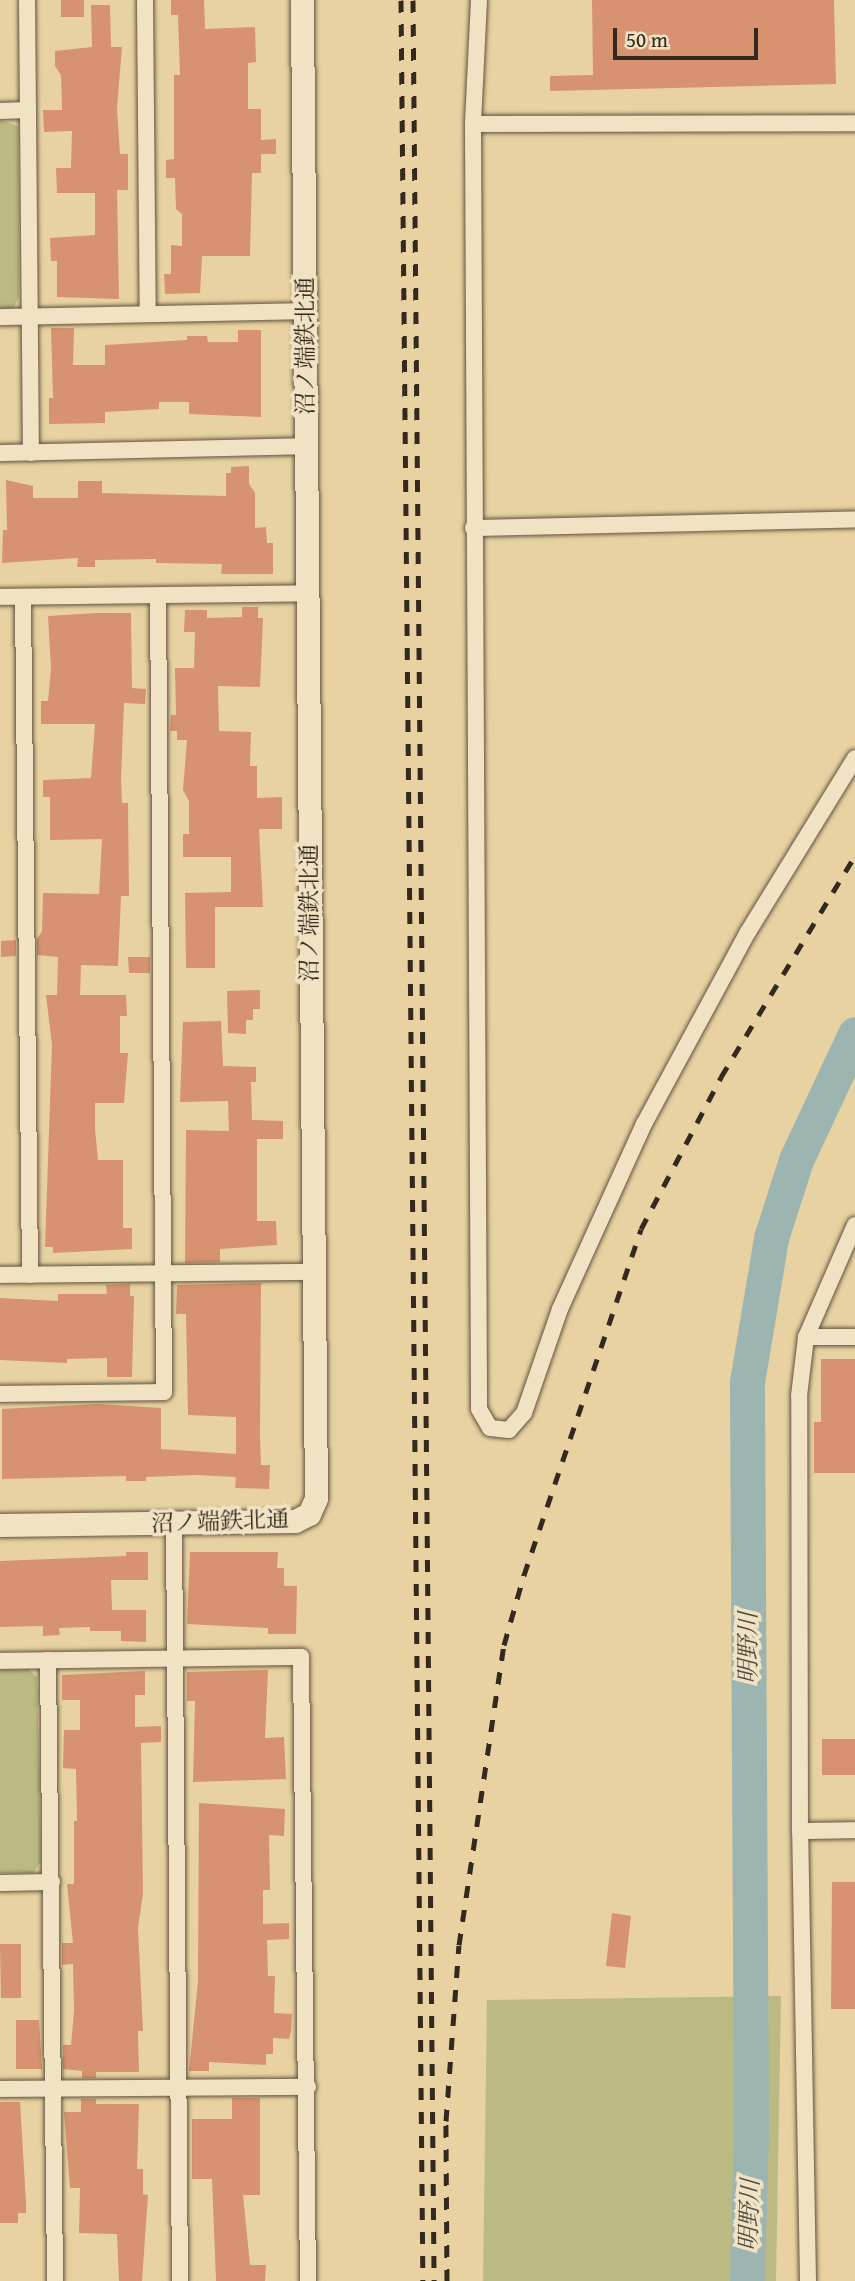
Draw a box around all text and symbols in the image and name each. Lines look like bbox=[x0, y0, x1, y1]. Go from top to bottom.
scale bar bbox=[617, 14, 762, 58]
text: 50 m bbox=[626, 24, 668, 55]
street label: 沼ノ端鉄北通 bbox=[291, 277, 319, 415]
street label: 沼ノ端鉄北通 bbox=[295, 844, 323, 982]
street label: 沼ノ端鉄北通 bbox=[151, 1505, 289, 1537]
water label: 明野川 bbox=[734, 1612, 762, 1684]
water label: 明野川 bbox=[733, 2179, 765, 2251]

